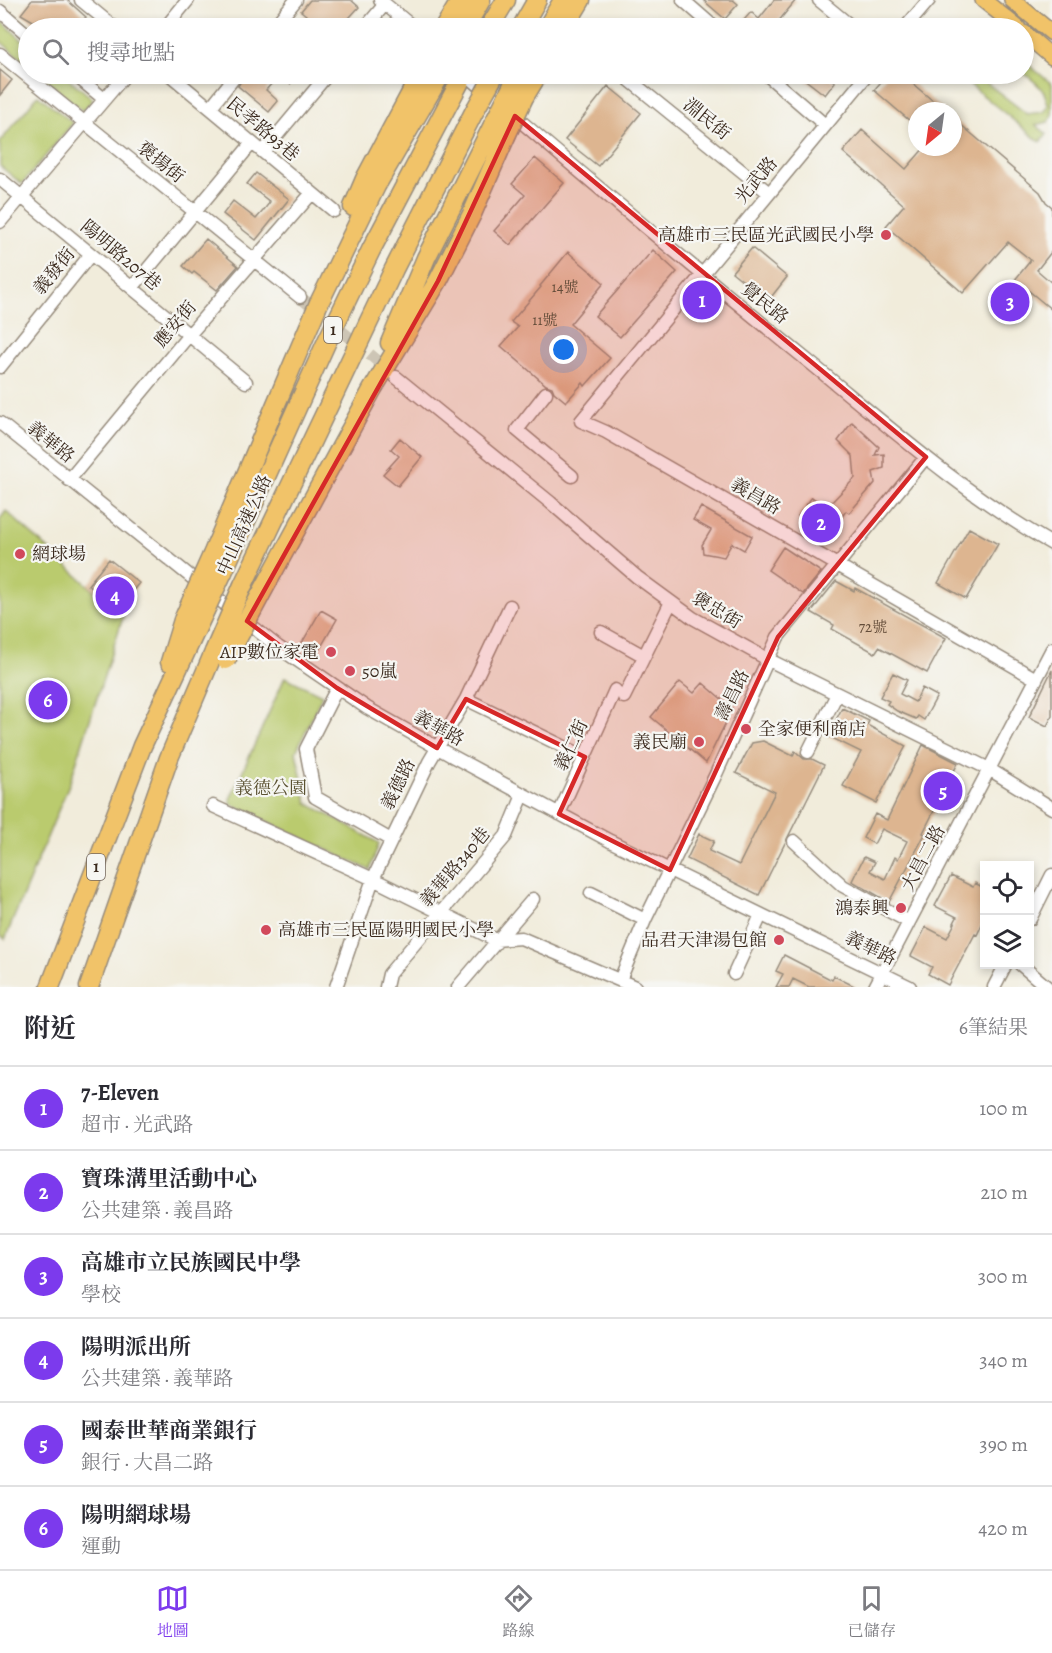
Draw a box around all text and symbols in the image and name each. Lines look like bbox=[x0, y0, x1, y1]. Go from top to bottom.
search box bbox=[18, 18, 1034, 84]
icon: search bbox=[39, 35, 72, 68]
text: 搜尋地點 bbox=[87, 38, 175, 68]
street label: 民孝路93巷 bbox=[222, 92, 304, 166]
street label: 淵民街 bbox=[678, 93, 736, 145]
north arrow bbox=[908, 102, 962, 156]
street label: 褒揚街 bbox=[132, 136, 190, 188]
street label: 光武路 bbox=[729, 152, 783, 208]
street label: 陽明路207巷 bbox=[76, 214, 166, 296]
place label: 高雄市三民區光武國民小學 bbox=[658, 223, 874, 247]
marker: 高雄市三民區光武國民小學 bbox=[879, 228, 893, 242]
street label: 義發街 bbox=[28, 242, 80, 300]
house number: 14號 bbox=[552, 277, 578, 297]
street label: 覺民路 bbox=[736, 277, 794, 329]
pin: 1 bbox=[682, 278, 722, 322]
pin: 3 bbox=[990, 280, 1030, 324]
street label: 應安街 bbox=[148, 296, 202, 352]
house number: 11號 bbox=[532, 310, 558, 330]
road number: 1 bbox=[324, 317, 342, 343]
your location bbox=[549, 335, 578, 364]
street label: 義華路 bbox=[22, 416, 80, 468]
street label: 中山高速公路 bbox=[211, 471, 277, 579]
street label: 義昌路 bbox=[727, 472, 785, 520]
pin: 2 bbox=[802, 500, 840, 546]
place label: 網球場 bbox=[32, 542, 86, 566]
marker: 網球場 bbox=[13, 547, 27, 561]
pin: 4 bbox=[96, 574, 134, 618]
street label: 褒忠街 bbox=[688, 586, 746, 634]
house number: 72號 bbox=[859, 617, 887, 637]
place label: AIP數位家電 bbox=[219, 640, 319, 664]
marker: AIP數位家電 bbox=[324, 645, 338, 659]
place label: 50嵐 bbox=[362, 659, 397, 683]
marker: 50嵐 bbox=[343, 664, 357, 678]
street label: 壽昌路 bbox=[709, 665, 755, 725]
pin: 6 bbox=[28, 678, 68, 722]
street label: 義華路 bbox=[410, 704, 468, 752]
street label: 義仁街 bbox=[549, 715, 593, 775]
place label: 全家便利商店 bbox=[758, 717, 866, 741]
marker: 全家便利商店 bbox=[739, 722, 753, 736]
place label: 義民廟 bbox=[633, 730, 687, 754]
marker: 義民廟 bbox=[692, 735, 706, 749]
street label: 義德路 bbox=[375, 754, 421, 814]
pin: 5 bbox=[924, 768, 962, 814]
park label: 義德公園 bbox=[235, 776, 307, 800]
street label: 大昌二路 bbox=[896, 821, 950, 895]
street label: 義華路340巷 bbox=[415, 822, 495, 912]
road number: 1 bbox=[87, 854, 105, 880]
map controls bbox=[980, 861, 1034, 969]
button: locate bbox=[980, 861, 1034, 915]
place label: 鴻泰興 bbox=[835, 896, 889, 920]
marker: 鴻泰興 bbox=[894, 901, 908, 915]
button: layers bbox=[980, 915, 1034, 969]
place label: 高雄市三民區陽明國民小學 bbox=[278, 918, 494, 942]
marker: 高雄市三民區陽明國民小學 bbox=[259, 923, 273, 937]
street label: 義華路 bbox=[841, 925, 901, 971]
place label: 品君天津湯包館 bbox=[641, 928, 767, 952]
marker: 品君天津湯包館 bbox=[772, 933, 786, 947]
text: 附近 bbox=[24, 1011, 76, 1046]
text: 6筆結果 bbox=[959, 1014, 1028, 1041]
text: 7-Eleven bbox=[81, 1078, 159, 1108]
text: 1 bbox=[40, 1095, 47, 1122]
text: 100 m bbox=[979, 1095, 1028, 1122]
text: 超市 · 光武路 bbox=[81, 1111, 193, 1138]
text: 寶珠溝里活動中心 bbox=[81, 1164, 257, 1194]
text: 2 bbox=[39, 1179, 48, 1206]
text: 210 m bbox=[980, 1179, 1028, 1206]
text: 公共建築 · 義昌路 bbox=[81, 1197, 233, 1224]
text: 高雄市立民族國民中學 bbox=[81, 1248, 301, 1278]
text: 3 bbox=[39, 1263, 48, 1290]
text: 300 m bbox=[978, 1263, 1028, 1290]
text: 學校 bbox=[81, 1281, 121, 1308]
text: 陽明派出所 bbox=[81, 1332, 191, 1362]
text: 4 bbox=[39, 1347, 48, 1374]
text: 340 m bbox=[979, 1347, 1028, 1374]
text: 公共建築 · 義華路 bbox=[81, 1365, 233, 1392]
text: 國泰世華商業銀行 bbox=[81, 1416, 257, 1446]
text: 5 bbox=[39, 1431, 48, 1458]
text: 390 m bbox=[979, 1431, 1028, 1458]
text: 銀行 · 大昌二路 bbox=[81, 1449, 213, 1476]
text: 陽明網球場 bbox=[81, 1500, 191, 1530]
text: 6 bbox=[39, 1515, 48, 1542]
text: 420 m bbox=[978, 1515, 1028, 1542]
text: 運動 bbox=[81, 1533, 121, 1560]
tab: 地圖 bbox=[156, 1582, 189, 1642]
tab: 路線 bbox=[502, 1582, 535, 1642]
tab: 已儲存 bbox=[848, 1582, 896, 1642]

